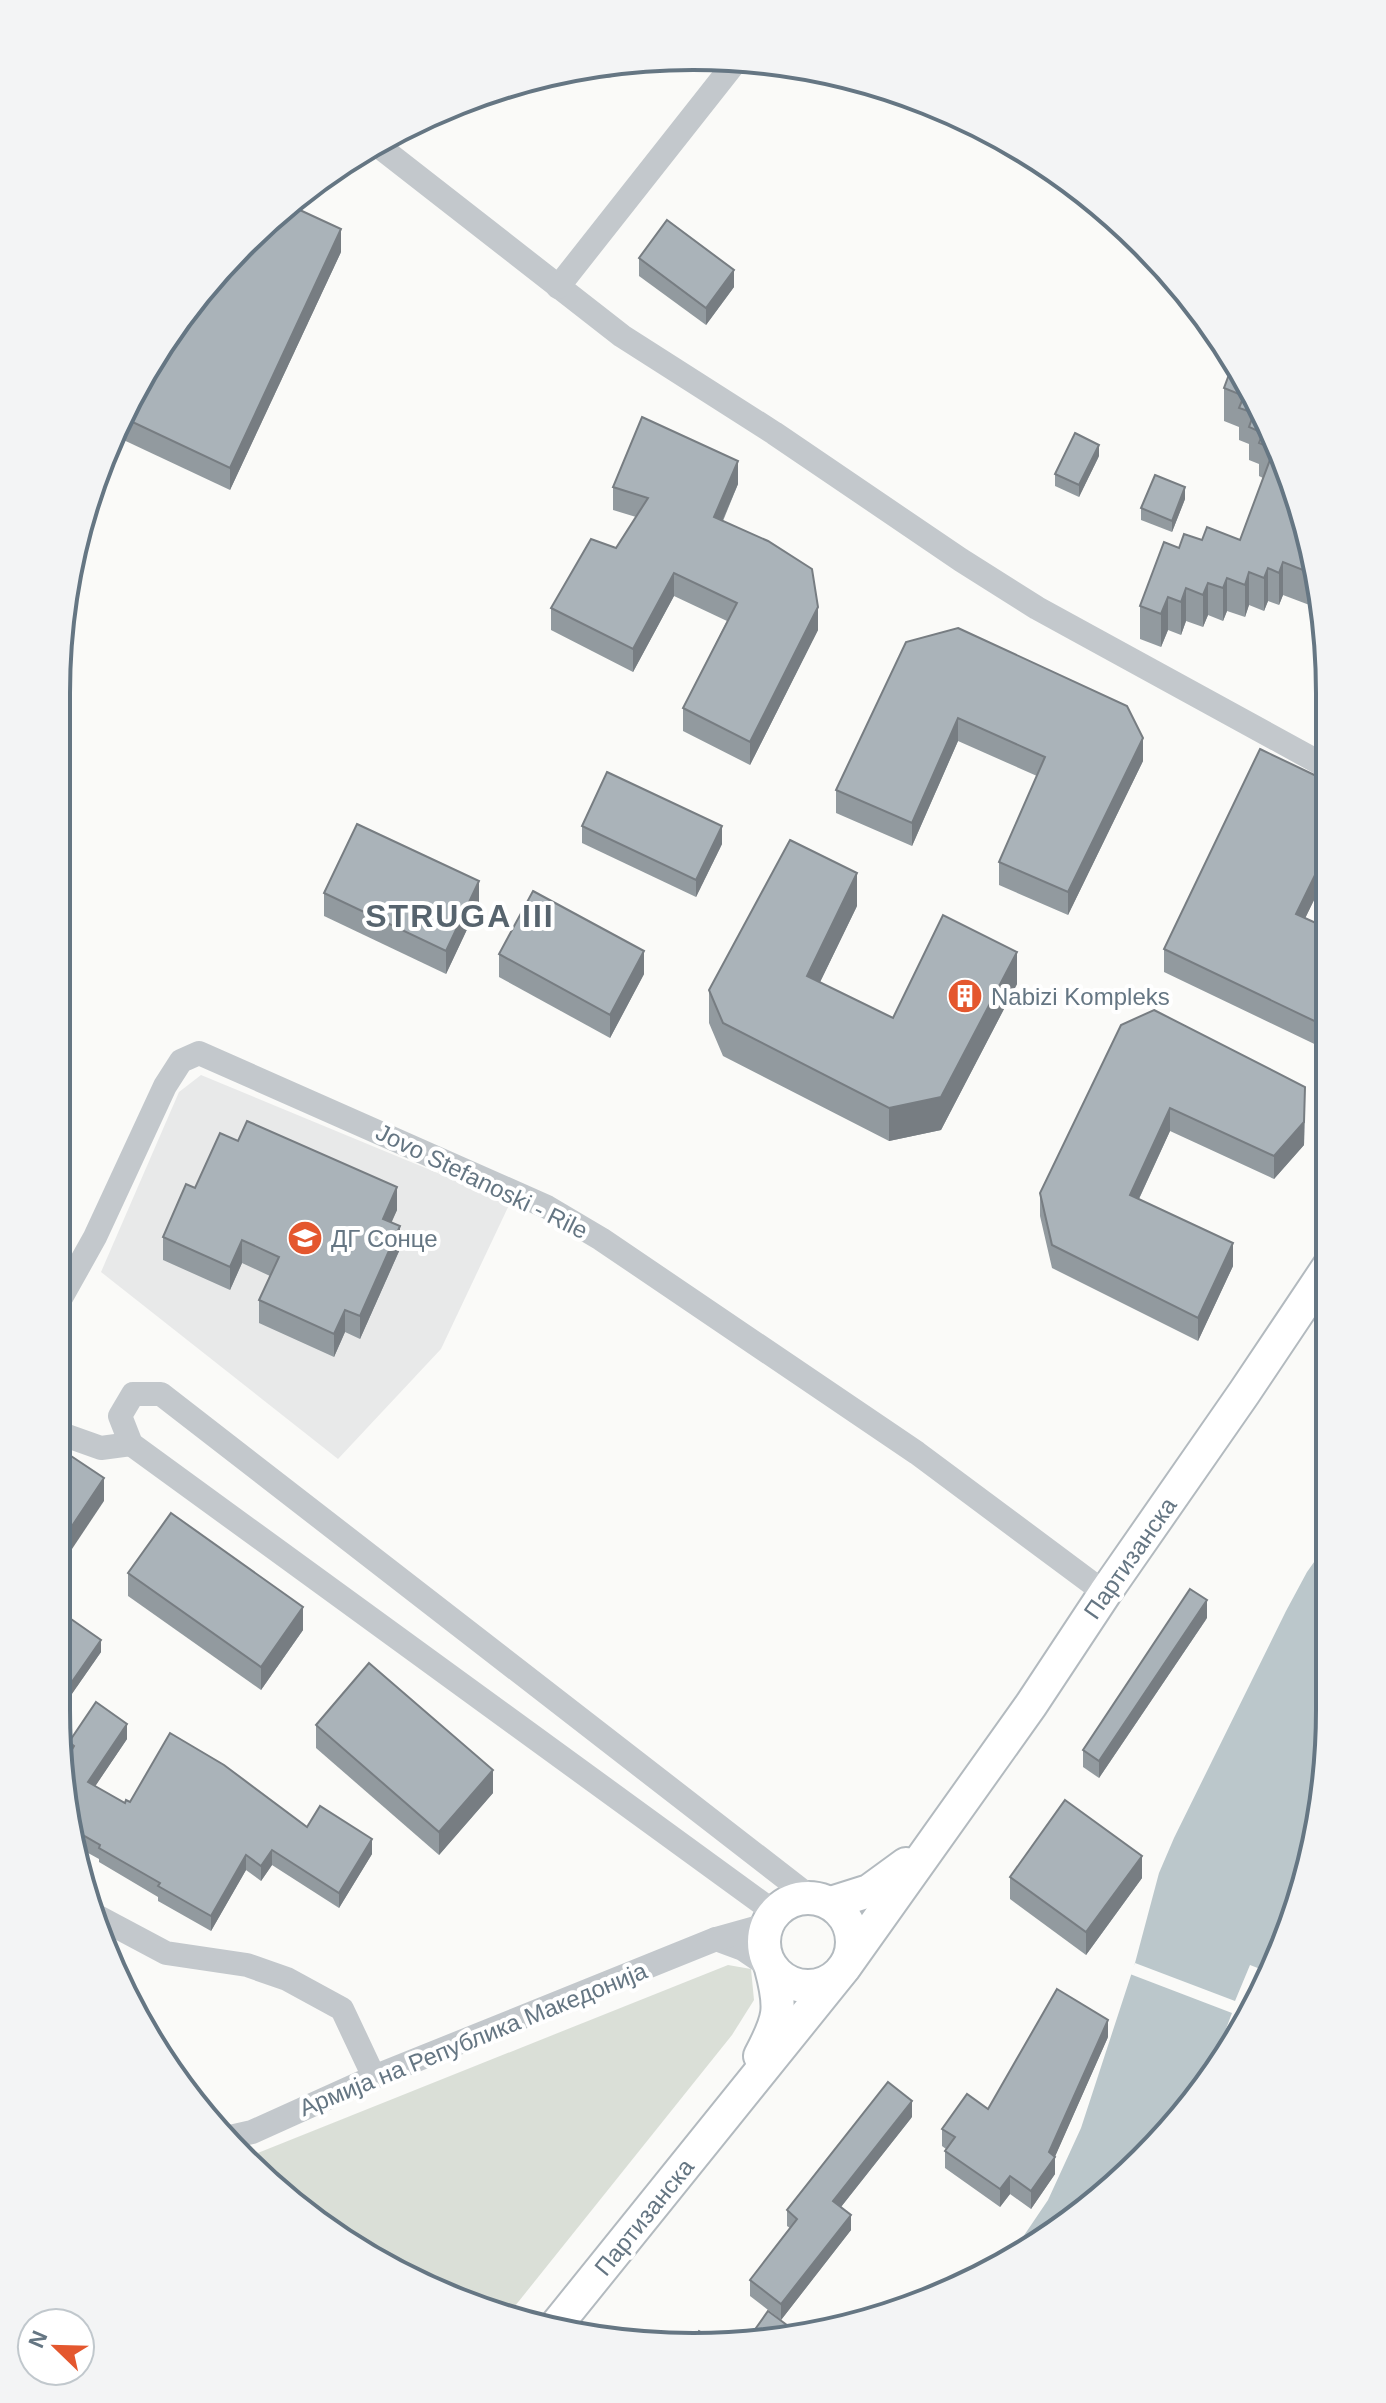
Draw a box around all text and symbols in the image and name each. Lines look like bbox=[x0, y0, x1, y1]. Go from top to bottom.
district label: STRUGA III bbox=[365, 898, 555, 934]
building icon: Nabizi Kompleks bbox=[946, 977, 984, 1015]
place label: Nabizi Kompleks bbox=[991, 983, 1170, 1010]
street label: Jovo Stefanoski - Rile bbox=[372, 1118, 592, 1244]
school or university icon: ДГ Сонце bbox=[286, 1219, 324, 1257]
place label: ДГ Сонце bbox=[331, 1225, 438, 1252]
street label: Партизанска bbox=[1078, 1492, 1182, 1624]
street label: Армија на Република Македонија bbox=[295, 1956, 651, 2121]
street label: Партизанска bbox=[589, 2153, 700, 2281]
north arrow bbox=[16, 2307, 96, 2387]
text: N bbox=[23, 2327, 53, 2352]

